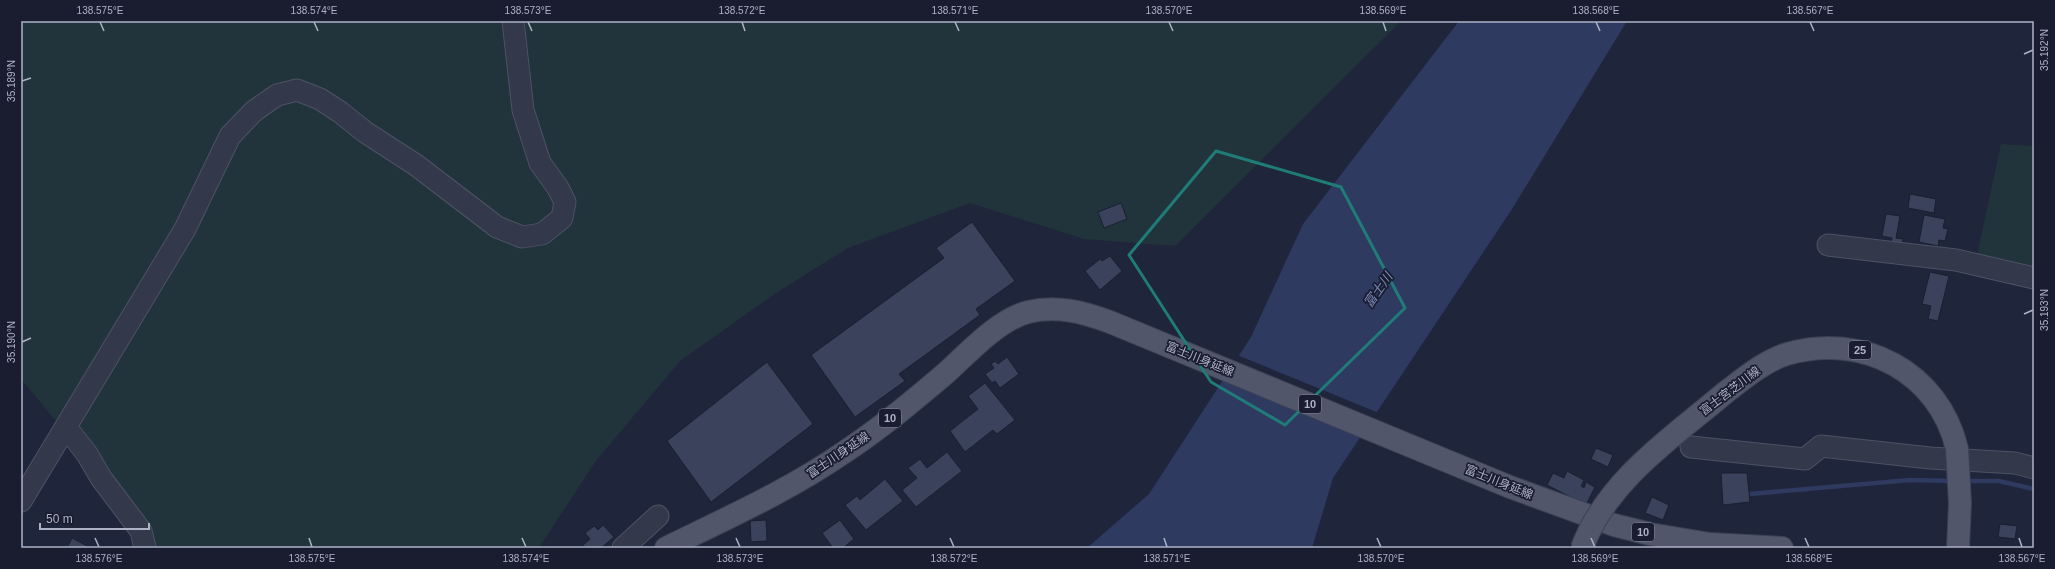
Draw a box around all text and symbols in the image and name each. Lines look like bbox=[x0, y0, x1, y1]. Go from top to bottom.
text: 138.575°E bbox=[77, 5, 124, 16]
text: 138.574°E bbox=[291, 5, 338, 16]
text: 138.573°E bbox=[505, 5, 552, 16]
text: 138.572°E bbox=[719, 5, 766, 16]
text: 138.571°E bbox=[932, 5, 979, 16]
text: 138.570°E bbox=[1146, 5, 1193, 16]
text: 138.569°E bbox=[1360, 5, 1407, 16]
text: 138.568°E bbox=[1573, 5, 1620, 16]
text: 138.567°E bbox=[1787, 5, 1834, 16]
text: 35.192°N bbox=[2039, 29, 2050, 71]
text: 35.189°N bbox=[6, 60, 17, 102]
water label: 富士川 bbox=[1361, 268, 1396, 310]
text: 35.193°N bbox=[2039, 289, 2050, 331]
text: 35.190°N bbox=[6, 321, 17, 363]
street label: 富士川身延線 bbox=[1164, 339, 1236, 379]
road number: 25 bbox=[1849, 341, 1871, 359]
street label: 富士宮芝川線 bbox=[1697, 364, 1763, 418]
road number: 10 bbox=[1299, 395, 1321, 413]
road number: 10 bbox=[879, 409, 901, 427]
street label: 富士川身延線 bbox=[804, 429, 872, 481]
street label: 富士川身延線 bbox=[1463, 462, 1535, 502]
scale bar bbox=[40, 505, 149, 531]
text: 50 m bbox=[46, 512, 73, 526]
road number: 10 bbox=[1632, 523, 1654, 541]
text: 138.576°E bbox=[76, 553, 123, 564]
text: 138.575°E bbox=[289, 553, 336, 564]
text: 138.574°E bbox=[503, 553, 550, 564]
text: 138.573°E bbox=[717, 553, 764, 564]
text: 138.572°E bbox=[931, 553, 978, 564]
text: 138.571°E bbox=[1144, 553, 1191, 564]
text: 138.570°E bbox=[1358, 553, 1405, 564]
text: 138.569°E bbox=[1572, 553, 1619, 564]
text: 138.568°E bbox=[1786, 553, 1833, 564]
text: 138.567°E bbox=[1999, 553, 2046, 564]

